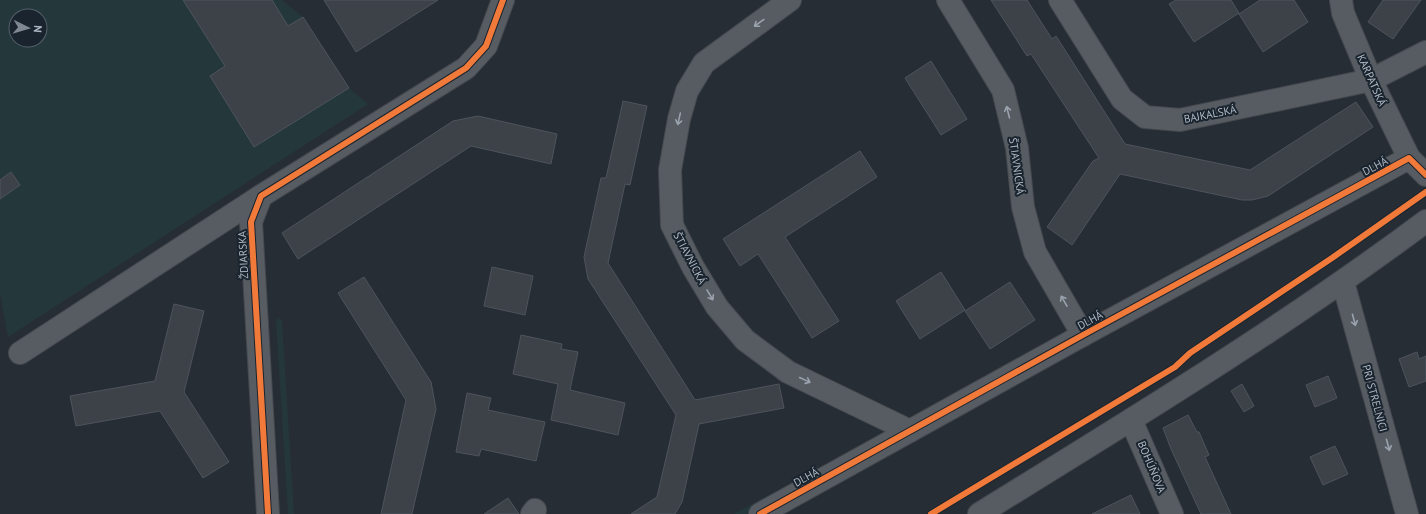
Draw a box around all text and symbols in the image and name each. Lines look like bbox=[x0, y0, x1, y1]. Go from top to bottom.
north arrow bbox=[8, 8, 48, 48]
one-way arrow bbox=[754, 19, 765, 27]
text: N bbox=[31, 25, 45, 33]
street label: KARPATSKÁ bbox=[1354, 52, 1390, 109]
street label: BAJKALSKÁ bbox=[1183, 102, 1238, 126]
one-way arrow bbox=[1003, 106, 1011, 119]
one-way arrow bbox=[675, 113, 683, 126]
street label: ŠTIAVNICKÁ bbox=[1006, 137, 1028, 196]
street label: DLHÁ bbox=[1360, 153, 1391, 178]
street label: ŽDIARSKA bbox=[235, 230, 251, 279]
street label: ŠTIAVNICKÁ bbox=[670, 230, 710, 287]
one-way arrow bbox=[706, 289, 714, 301]
one-way arrow bbox=[1059, 295, 1067, 307]
street label: DLHÁ bbox=[1075, 307, 1106, 333]
one-way arrow bbox=[1350, 313, 1358, 326]
street label: PRI STRELNICI bbox=[1359, 363, 1391, 433]
one-way arrow bbox=[799, 377, 811, 384]
one-way arrow bbox=[1385, 438, 1392, 451]
street label: BOHÚŇOVA bbox=[1135, 439, 1169, 496]
street label: DLHÁ bbox=[791, 464, 822, 490]

